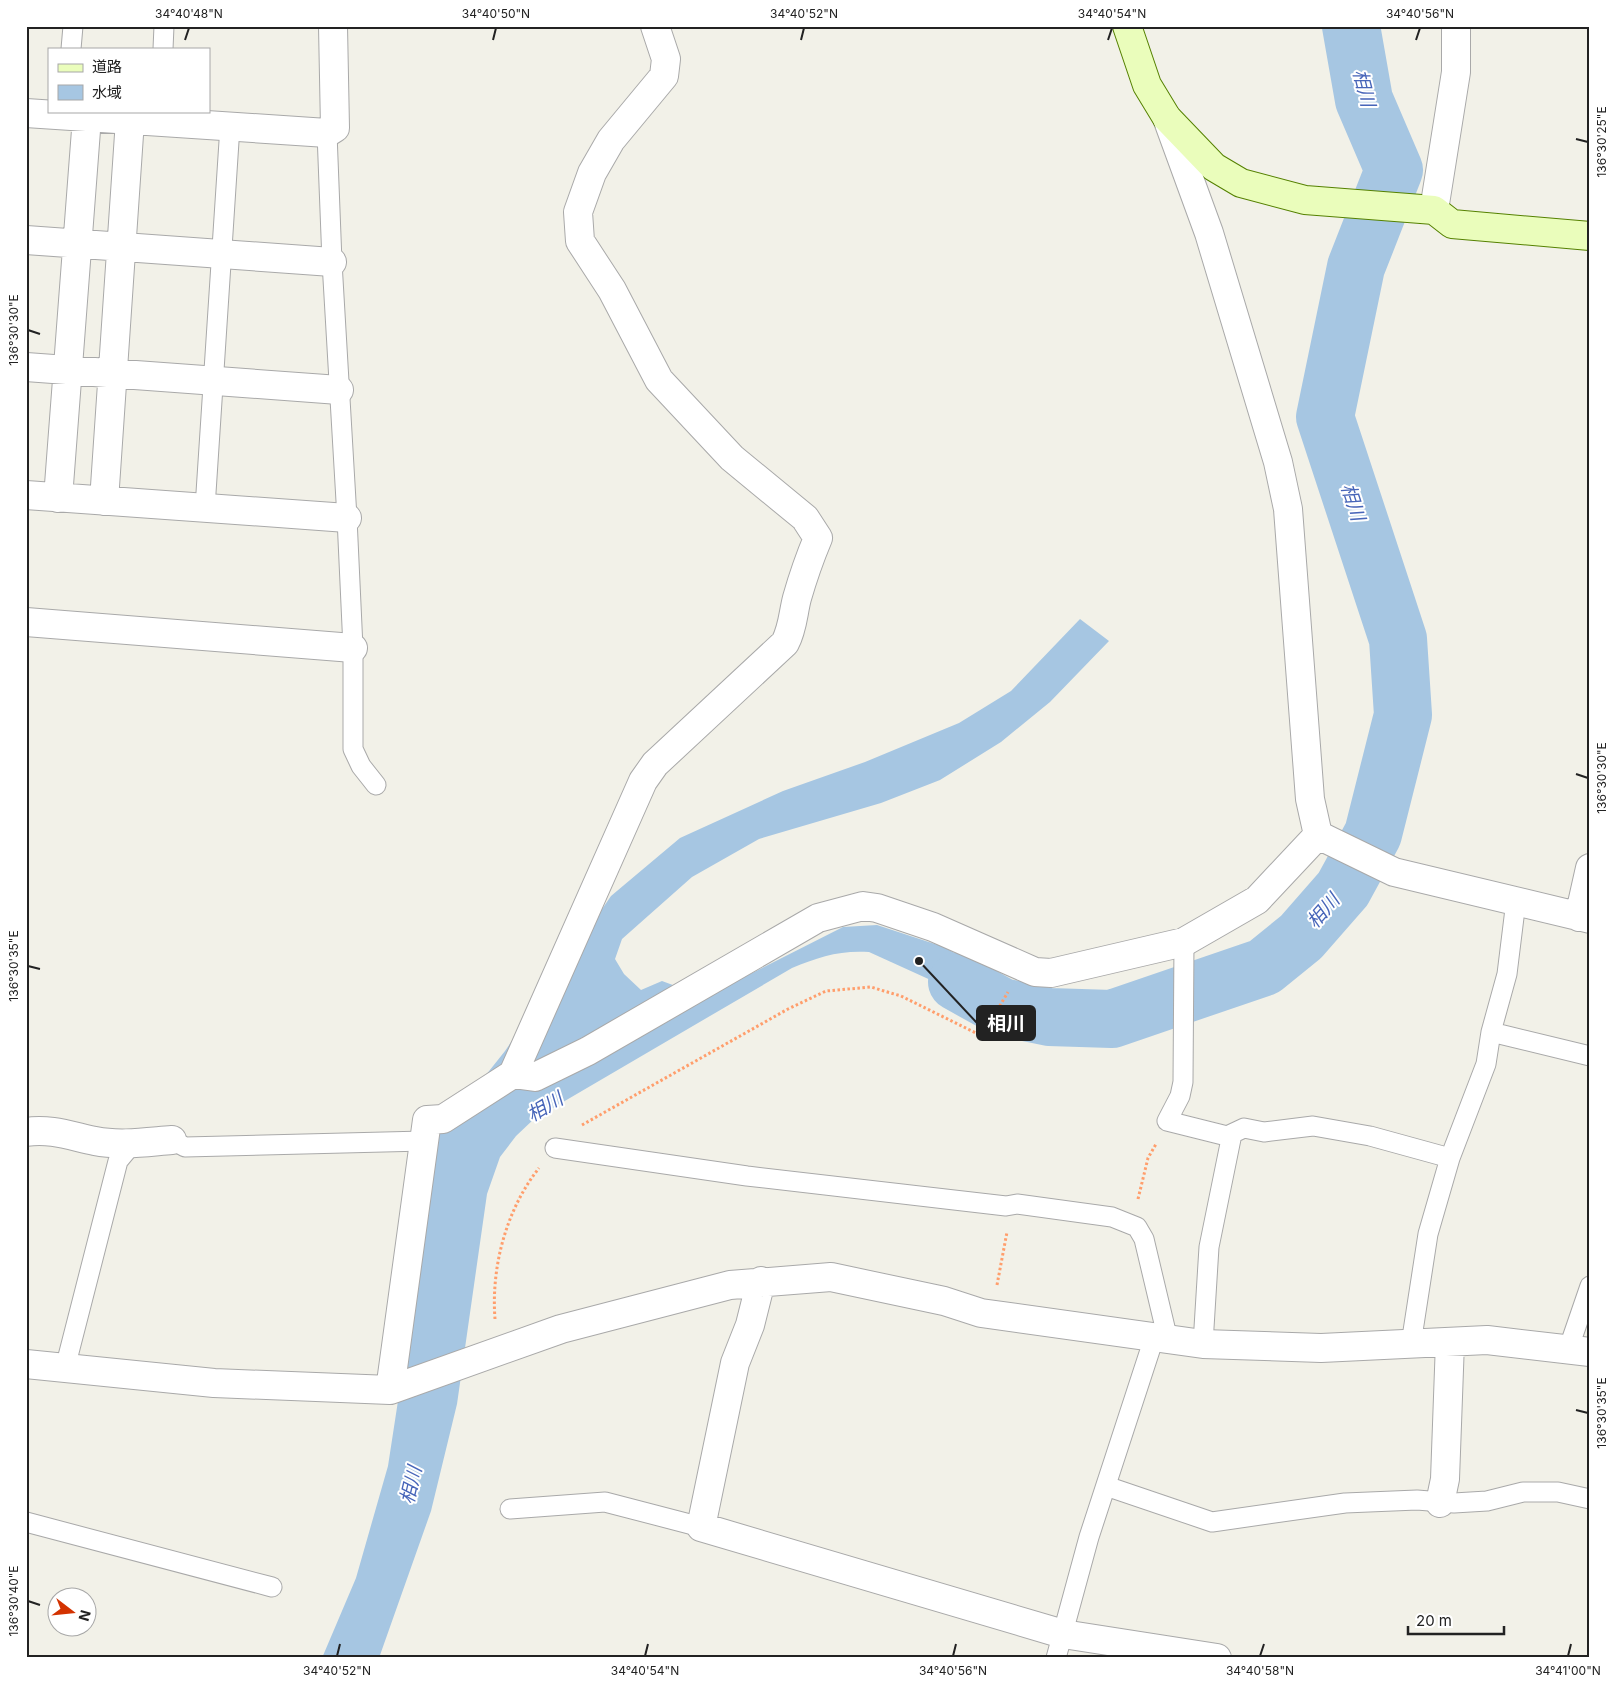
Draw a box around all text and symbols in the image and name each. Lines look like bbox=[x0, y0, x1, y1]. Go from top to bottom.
text: 34°40'48"N bbox=[155, 6, 223, 21]
text: 34°40'50"N bbox=[462, 6, 530, 21]
text: 34°40'52"N bbox=[770, 6, 838, 21]
text: 34°40'54"N bbox=[1078, 6, 1146, 21]
text: 34°40'56"N bbox=[1386, 6, 1454, 21]
legend bbox=[48, 48, 210, 112]
text: 道路 bbox=[92, 57, 122, 76]
water label: 相川 bbox=[1348, 67, 1380, 111]
text: 水域 bbox=[92, 83, 122, 102]
text: 136°30'25"E bbox=[1594, 106, 1609, 178]
text: 136°30'30"E bbox=[6, 294, 21, 366]
water label: 相川 bbox=[1336, 480, 1370, 526]
text: 136°30'30"E bbox=[1594, 742, 1609, 814]
water label: 相川 bbox=[1302, 888, 1345, 933]
text: 136°30'35"E bbox=[6, 930, 21, 1002]
callout: 相川 bbox=[977, 1006, 1035, 1040]
text: 相川 bbox=[987, 1012, 1025, 1035]
water label: 相川 bbox=[523, 1086, 569, 1127]
text: 136°30'35"E bbox=[1594, 1377, 1609, 1449]
water label: 相川 bbox=[396, 1462, 427, 1506]
text: 136°30'40"E bbox=[6, 1565, 21, 1637]
north arrow bbox=[48, 1586, 98, 1636]
scale bar bbox=[1408, 1604, 1505, 1636]
text: N bbox=[75, 1608, 95, 1623]
text: 20 m bbox=[1416, 1611, 1452, 1630]
text: 34°40'52"N bbox=[303, 1663, 371, 1678]
text: 34°40'54"N bbox=[611, 1663, 679, 1678]
text: 34°40'56"N bbox=[919, 1663, 987, 1678]
text: 34°40'58"N bbox=[1226, 1663, 1294, 1678]
text: 34°41'00"N bbox=[1535, 1663, 1601, 1678]

